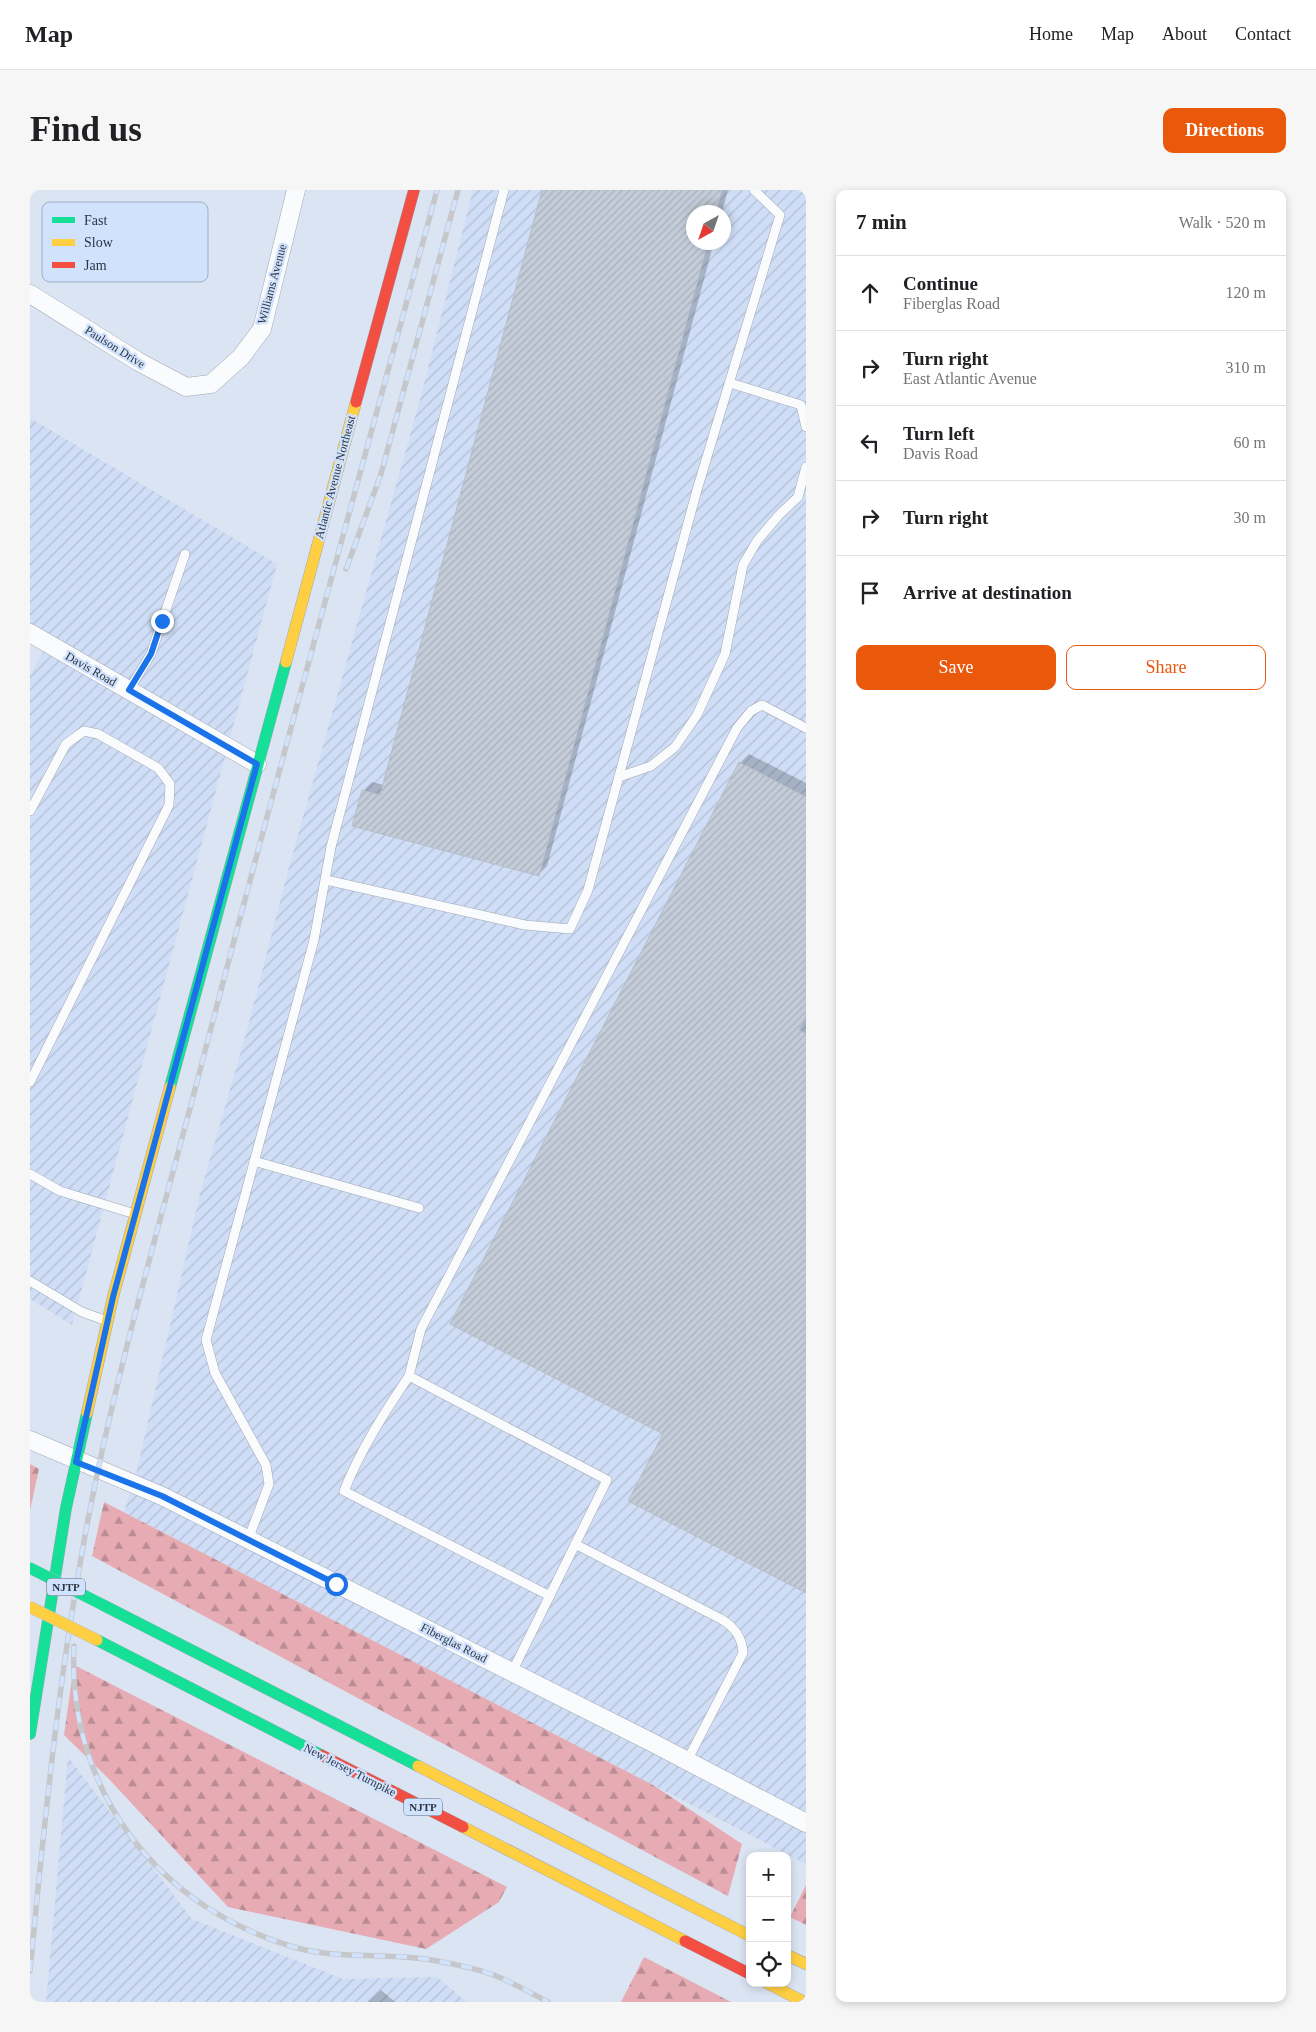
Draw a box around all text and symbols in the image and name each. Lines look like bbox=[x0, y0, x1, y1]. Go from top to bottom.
text: Map bbox=[25, 21, 73, 47]
text: Home bbox=[1029, 24, 1073, 44]
text: Map bbox=[1101, 24, 1134, 44]
text: About bbox=[1162, 24, 1207, 44]
text: Contact bbox=[1235, 24, 1291, 44]
button: Directions bbox=[1163, 108, 1286, 153]
text: Find us bbox=[30, 110, 142, 149]
legend bbox=[42, 202, 208, 282]
north arrow bbox=[686, 205, 731, 250]
text: 7 min bbox=[856, 210, 907, 234]
text: Fast bbox=[84, 213, 107, 228]
text: Walk · 520 m bbox=[1179, 214, 1266, 231]
text: Slow bbox=[84, 235, 114, 250]
street label: Williams Avenue bbox=[255, 242, 289, 326]
text: Jam bbox=[84, 258, 107, 273]
text: Continue bbox=[903, 273, 978, 294]
icon: ahead bbox=[856, 279, 884, 307]
text: 120 m bbox=[1226, 284, 1266, 301]
text: Fiberglas Road bbox=[903, 295, 1000, 312]
street label: Paulson Drive bbox=[82, 323, 148, 371]
text: Turn right bbox=[903, 348, 988, 369]
icon: right bbox=[856, 354, 884, 382]
text: 310 m bbox=[1226, 359, 1266, 376]
text: East Atlantic Avenue bbox=[903, 370, 1037, 387]
street label: Atlantic Avenue Northeast bbox=[312, 413, 358, 540]
text: Turn left bbox=[903, 423, 975, 444]
icon: left bbox=[856, 429, 884, 457]
text: 60 m bbox=[1234, 434, 1266, 451]
text: Davis Road bbox=[903, 445, 978, 462]
icon: right bbox=[856, 504, 884, 532]
text: Turn right bbox=[903, 507, 988, 528]
text: 30 m bbox=[1234, 509, 1266, 526]
icon: arrive bbox=[856, 579, 884, 607]
text: Arrive at destination bbox=[903, 582, 1072, 603]
route end bbox=[151, 610, 174, 633]
button: Save bbox=[856, 645, 1056, 690]
button: Share bbox=[1066, 645, 1266, 690]
street label: Davis Road bbox=[63, 649, 119, 689]
route start bbox=[325, 1573, 348, 1596]
road number: NJTP bbox=[47, 1578, 85, 1595]
street label: Fiberglas Road bbox=[418, 1620, 490, 1666]
street label: New Jersey Turnpike bbox=[301, 1741, 399, 1799]
road number: NJTP bbox=[404, 1798, 442, 1815]
map controls bbox=[746, 1852, 791, 1987]
button: + bbox=[746, 1852, 791, 1897]
button: − bbox=[746, 1897, 791, 1942]
button: locate bbox=[746, 1942, 791, 1987]

